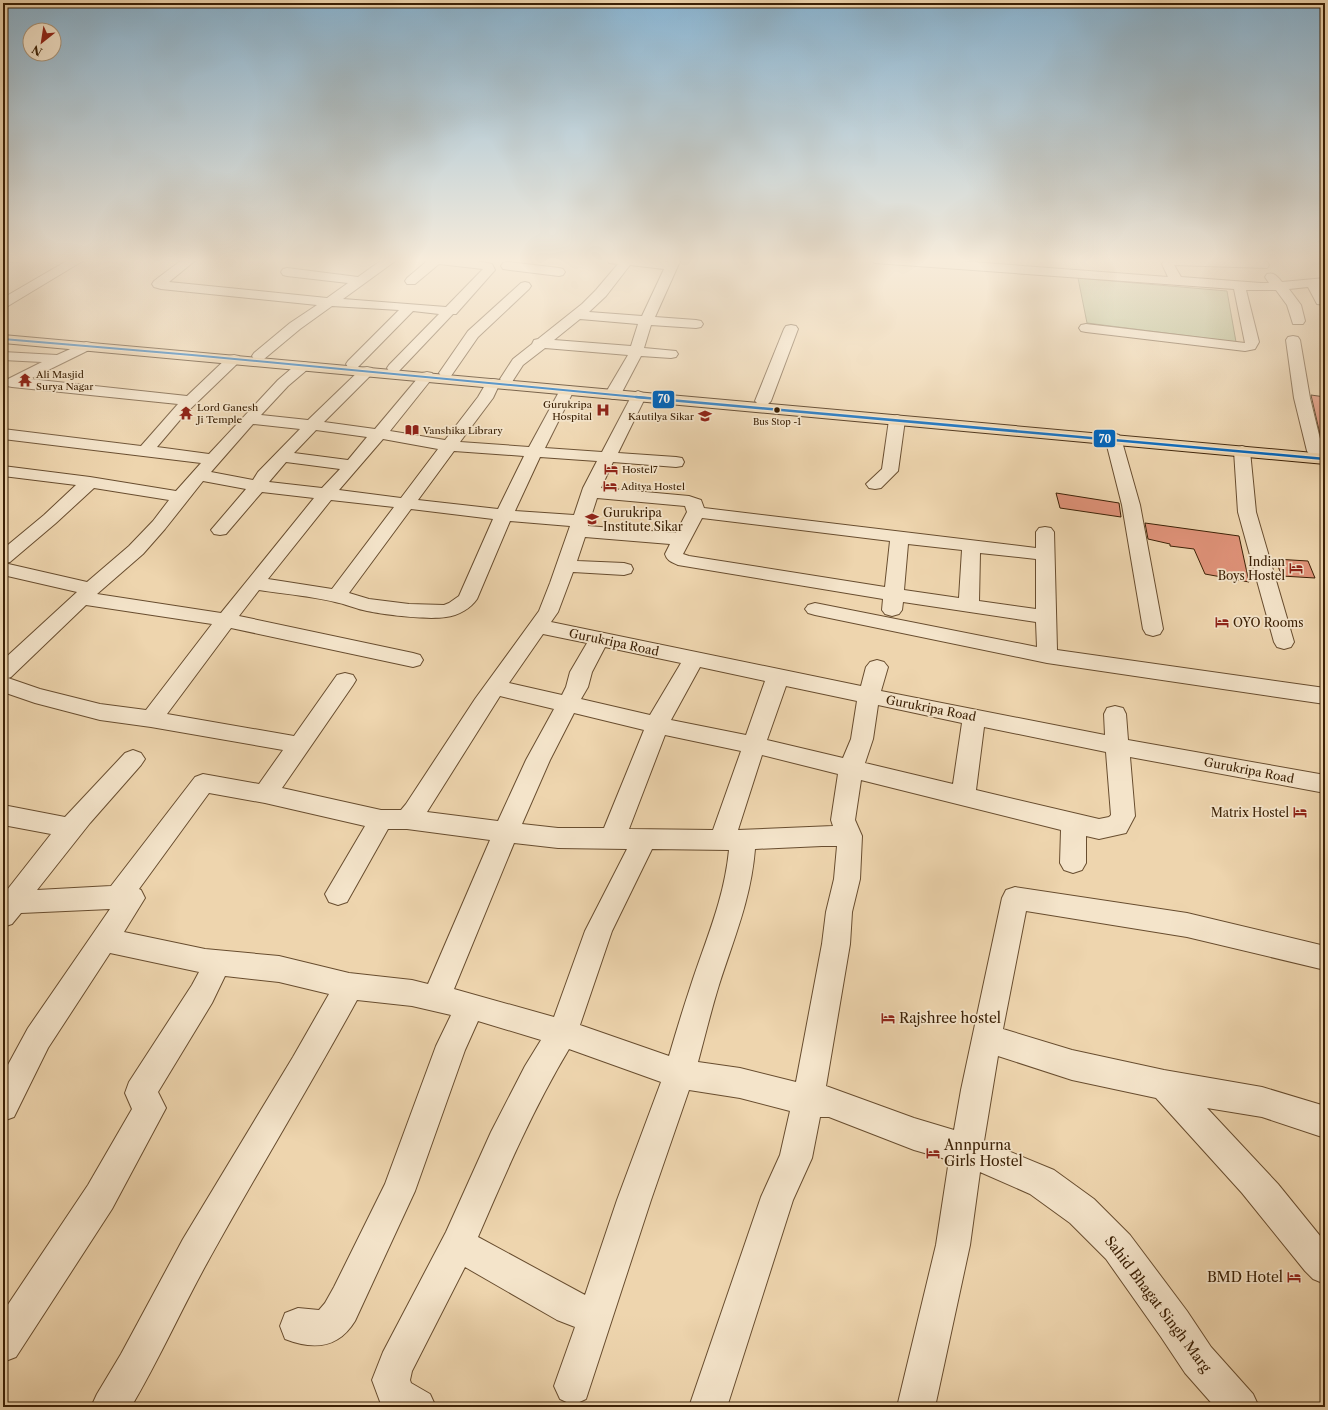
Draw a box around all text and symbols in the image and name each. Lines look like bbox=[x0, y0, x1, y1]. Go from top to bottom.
north arrow bbox=[22, 22, 62, 62]
text: N bbox=[29, 42, 45, 59]
place label: Ali Masjid Surya Nagar bbox=[35, 368, 94, 393]
temple icon: Ali Masjid Surya Nagar bbox=[17, 372, 33, 388]
line badge: 70 bbox=[652, 390, 675, 409]
text: 70 bbox=[658, 392, 670, 406]
place label: Gurukripa Hospital bbox=[543, 398, 593, 423]
place label: Lord Ganesh Ji Temple bbox=[195, 401, 259, 426]
hospital icon: Gurukripa Hospital bbox=[595, 402, 611, 418]
temple icon: Lord Ganesh Ji Temple bbox=[178, 405, 194, 421]
marker: Bus Stop -1 bbox=[772, 405, 782, 415]
school or university icon: Kautilya Sikar bbox=[697, 408, 713, 424]
place label: Kautilya Sikar bbox=[628, 410, 695, 423]
place label: Bus Stop -1 bbox=[753, 416, 801, 427]
library icon: Vanshika Library bbox=[404, 422, 420, 438]
place label: Vanshika Library bbox=[422, 424, 503, 437]
line badge: 70 bbox=[1093, 429, 1116, 448]
text: 70 bbox=[1099, 432, 1111, 446]
hotel icon: Hostel7 bbox=[603, 461, 619, 477]
place label: Hostel7 bbox=[622, 463, 658, 476]
hotel icon: Aditya Hostel bbox=[602, 478, 618, 494]
place label: Aditya Hostel bbox=[620, 480, 685, 493]
place label: Gurukripa Institute Sikar bbox=[603, 505, 683, 534]
school or university icon: Gurukripa Institute Sikar bbox=[584, 511, 600, 527]
place label: Indian Boys Hostel bbox=[1218, 554, 1285, 583]
hotel icon: Indian Boys Hostel bbox=[1288, 560, 1304, 576]
hotel icon: OYO Rooms bbox=[1214, 614, 1230, 630]
place label: OYO Rooms bbox=[1233, 615, 1303, 630]
street label: Gurukripa Road bbox=[568, 625, 661, 659]
street label: Gurukripa Road bbox=[885, 692, 978, 724]
street label: Gurukripa Road bbox=[1203, 754, 1296, 786]
hotel icon: Matrix Hostel bbox=[1292, 804, 1308, 820]
place label: Matrix Hostel bbox=[1211, 805, 1289, 820]
place label: Rajshree hostel bbox=[899, 1009, 1001, 1027]
hotel icon: Rajshree hostel bbox=[880, 1010, 896, 1026]
place label: Annpurna Girls Hostel bbox=[943, 1136, 1023, 1170]
hotel icon: Annpurna Girls Hostel bbox=[925, 1145, 941, 1161]
street label: Sahid Bhagat Singh Marg bbox=[1101, 1232, 1216, 1376]
place label: BMD Hotel bbox=[1207, 1268, 1283, 1286]
hotel icon: BMD Hotel bbox=[1286, 1269, 1302, 1285]

